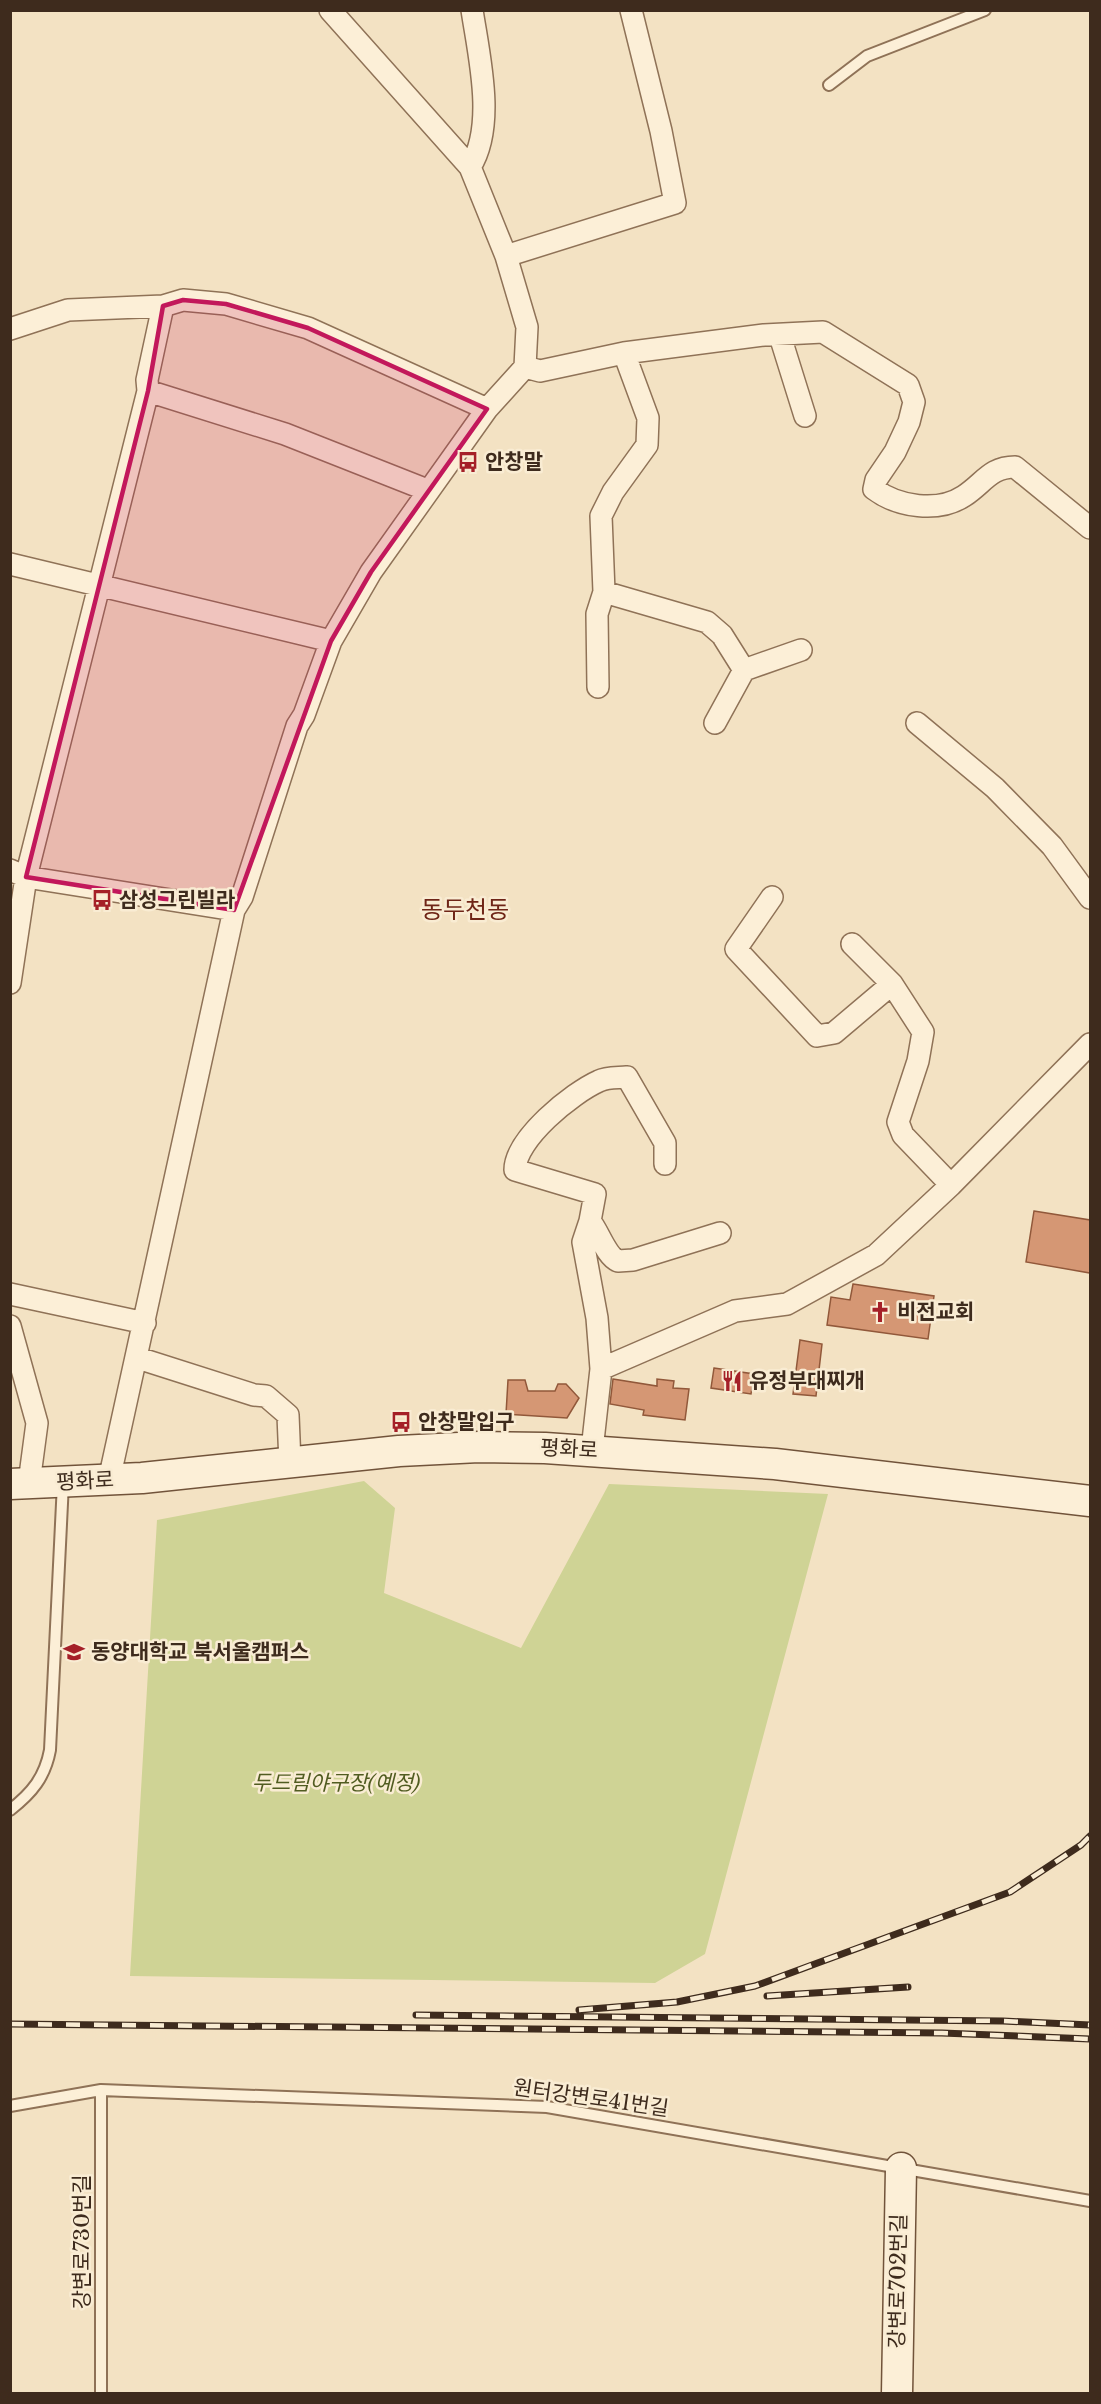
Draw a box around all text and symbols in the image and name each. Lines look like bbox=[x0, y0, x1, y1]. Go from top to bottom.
place label: 안창말 bbox=[485, 449, 543, 475]
bus stop icon: 안창말 bbox=[456, 450, 480, 474]
place label: 삼성그린빌라 bbox=[119, 887, 236, 913]
bus stop icon: 삼성그린빌라 bbox=[90, 888, 114, 912]
district label: 동두천동 bbox=[421, 895, 509, 924]
place label: 비전교회 bbox=[897, 1299, 974, 1325]
church icon: 비전교회 bbox=[868, 1300, 892, 1324]
place label: 유정부대찌개 bbox=[749, 1368, 865, 1394]
restaurant icon: 유정부대찌개 bbox=[720, 1369, 744, 1393]
place label: 안창말입구 bbox=[418, 1409, 515, 1435]
bus stop icon: 안창말입구 bbox=[389, 1410, 413, 1434]
street label: 평화로 bbox=[539, 1435, 599, 1463]
street label: 평화로 bbox=[55, 1467, 115, 1495]
place label: 동양대학교 북서울캠퍼스 bbox=[91, 1639, 309, 1665]
school or university icon: 동양대학교 북서울캠퍼스 bbox=[62, 1640, 86, 1664]
park label: 두드림야구장(예정) bbox=[252, 1770, 420, 1796]
street label: 원터강변로41번길 bbox=[512, 2074, 670, 2122]
street label: 강변로730번길 bbox=[69, 2174, 95, 2310]
street label: 강변로702번길 bbox=[884, 2213, 912, 2349]

